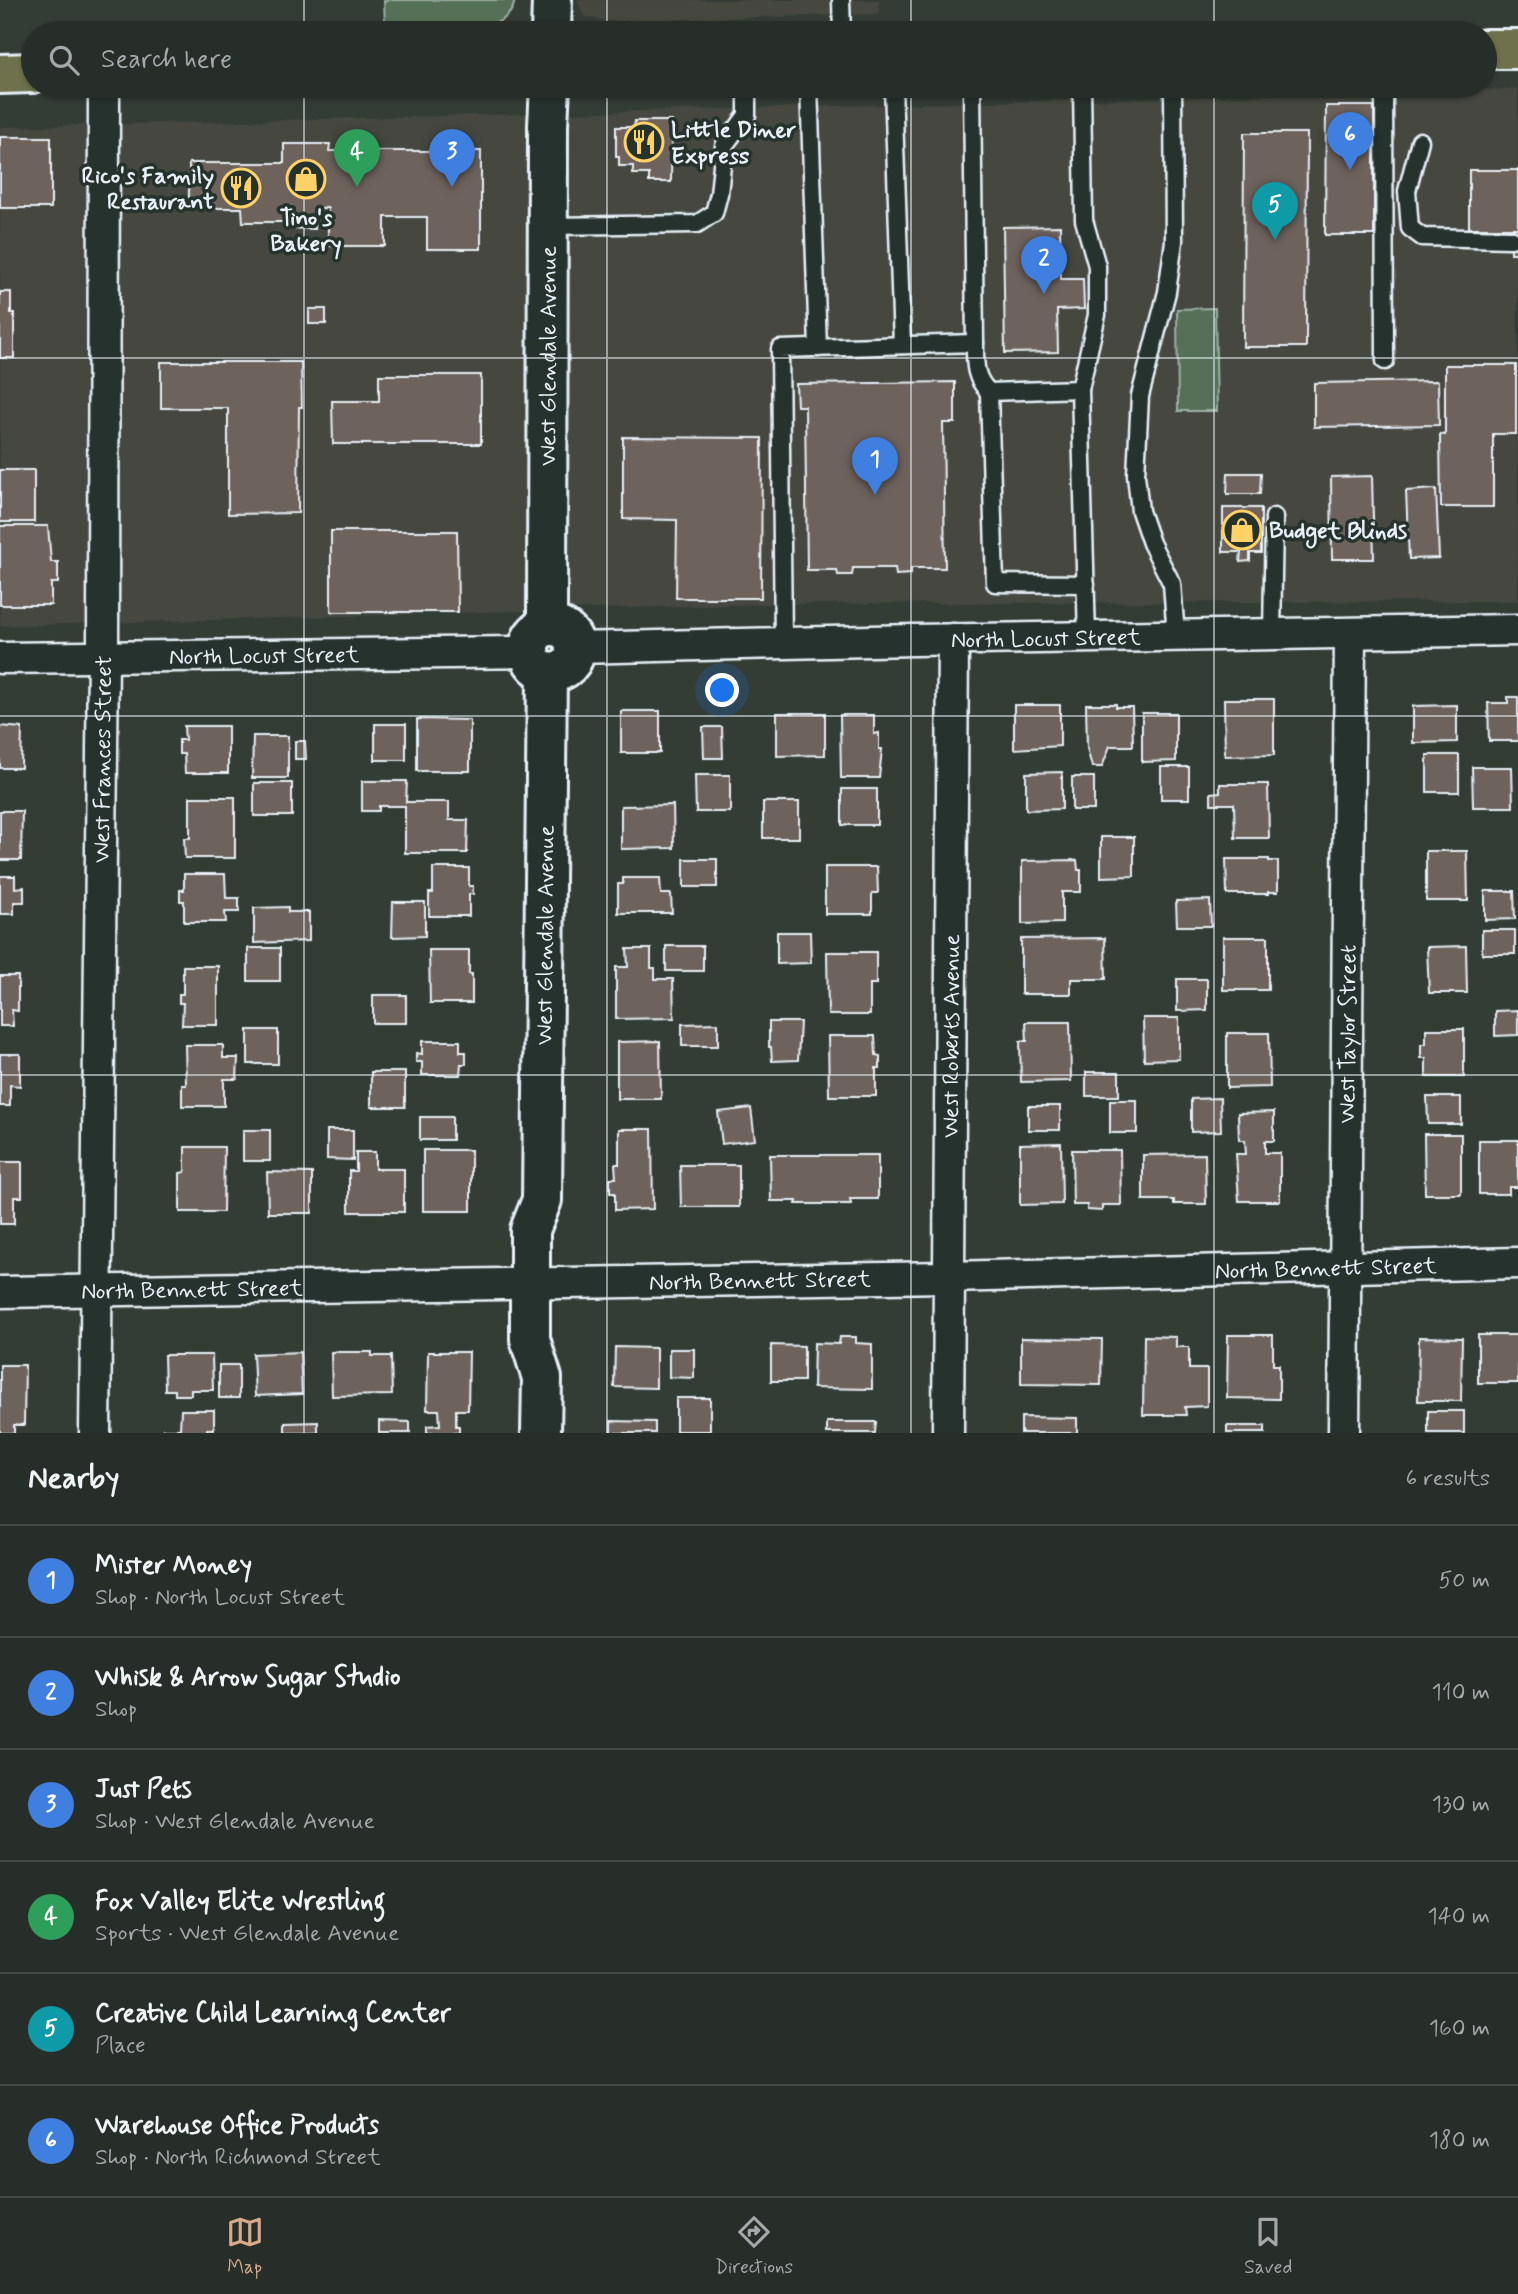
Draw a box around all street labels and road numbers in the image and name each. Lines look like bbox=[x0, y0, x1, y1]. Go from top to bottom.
street label: West Glendale Avenue bbox=[534, 246, 565, 466]
street label: North Locust Street bbox=[951, 623, 1142, 656]
street label: North Locust Street bbox=[169, 641, 360, 673]
street label: West Frances Street bbox=[88, 655, 120, 863]
street label: West Glendale Avenue bbox=[530, 825, 563, 1045]
street label: West Roberts Avenue bbox=[937, 934, 968, 1138]
street label: West Taylor Street bbox=[1333, 944, 1365, 1124]
street label: North Bennett Street bbox=[1215, 1252, 1438, 1287]
street label: North Bennett Street bbox=[649, 1265, 872, 1299]
street label: North Bennett Street bbox=[81, 1274, 304, 1308]

